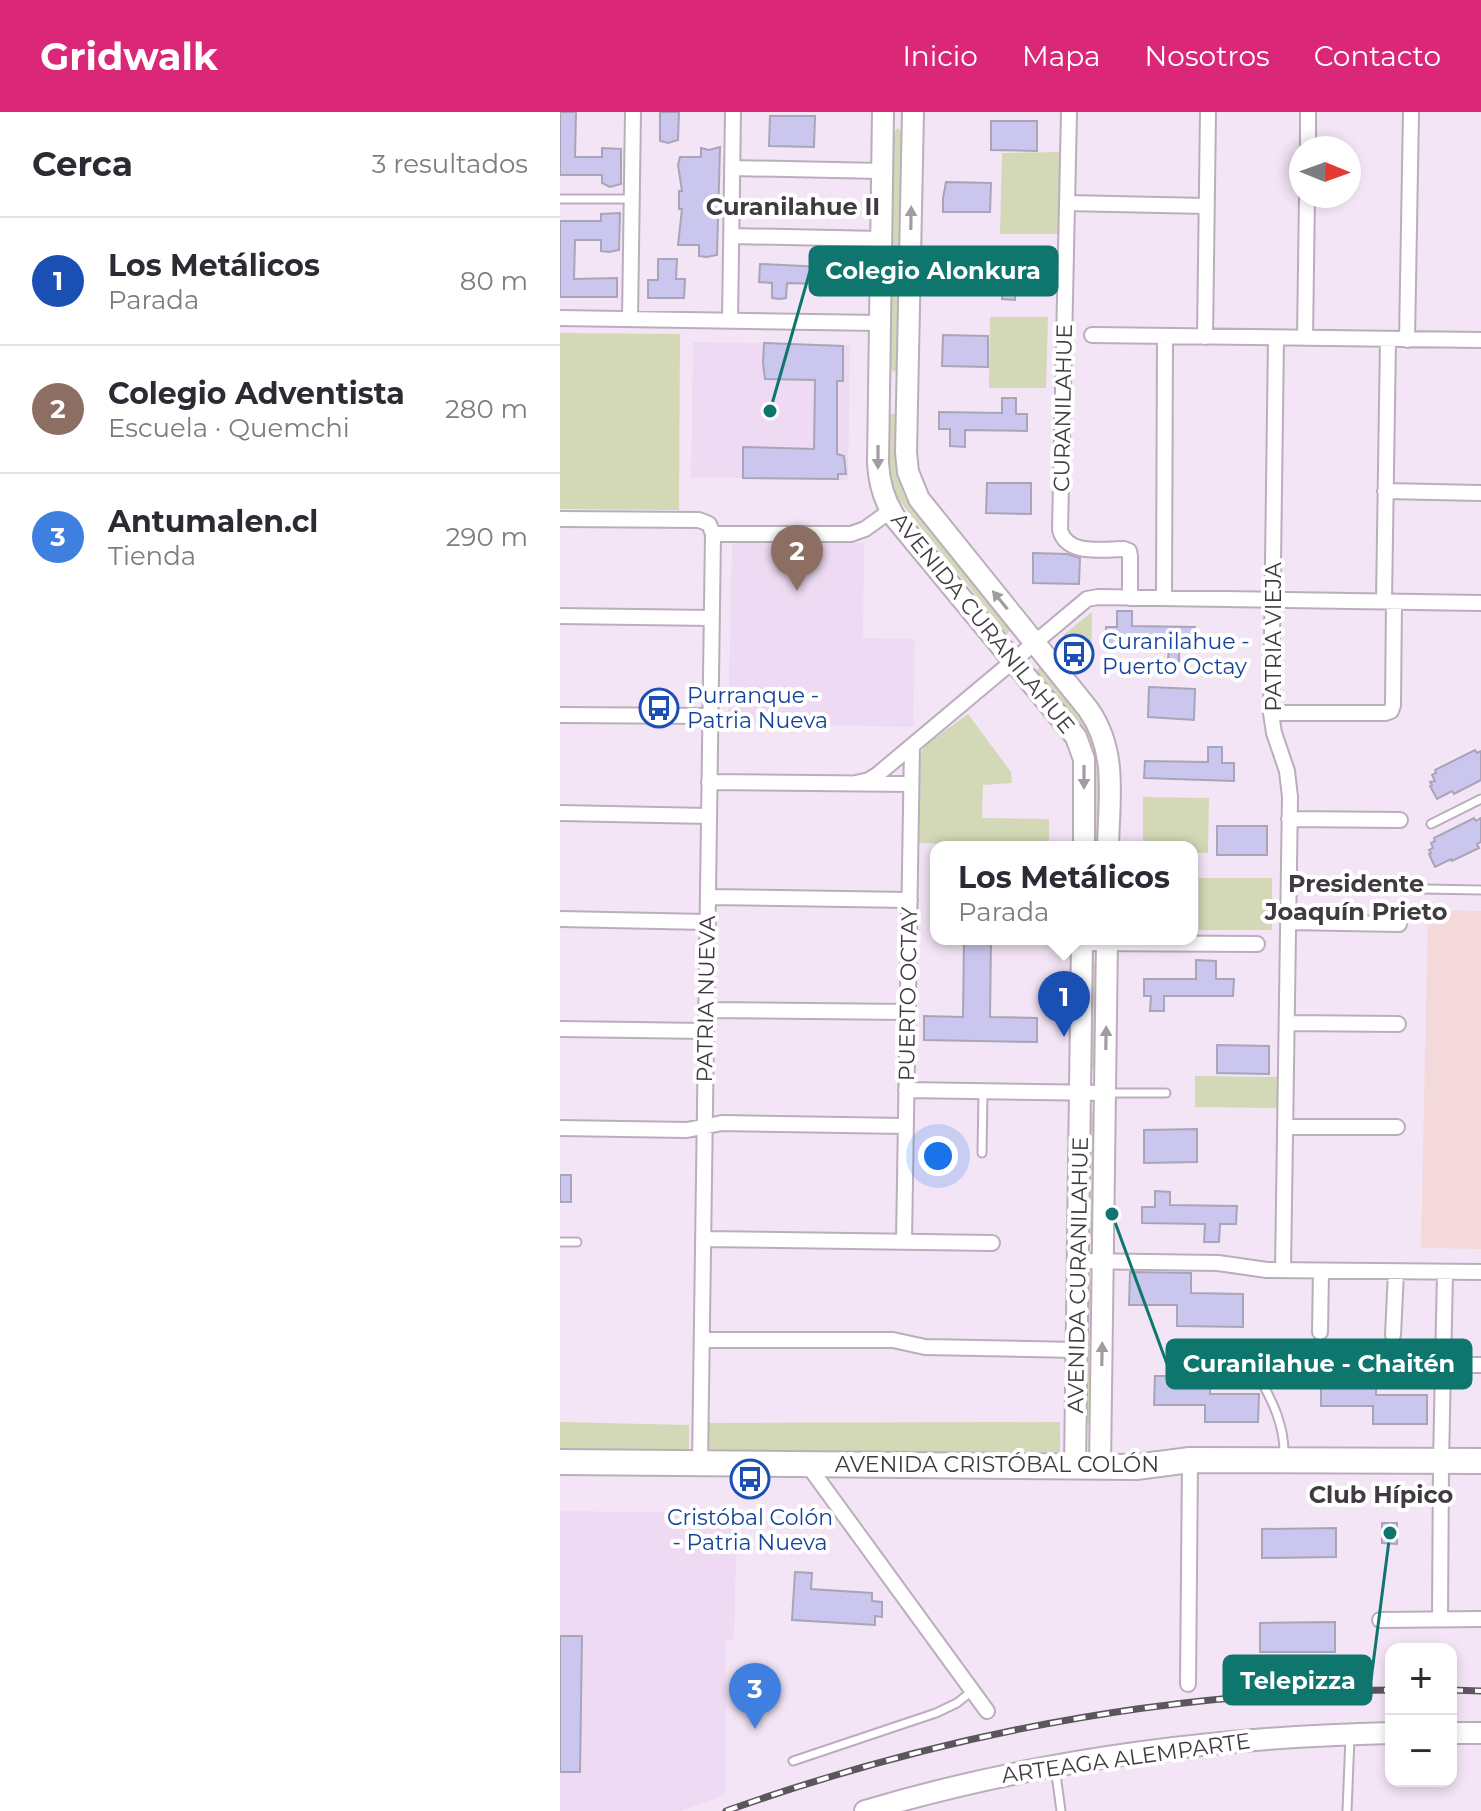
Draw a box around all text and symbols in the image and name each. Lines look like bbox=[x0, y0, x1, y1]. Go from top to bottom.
text: Gridwalk bbox=[40, 33, 218, 80]
text: Inicio bbox=[902, 39, 978, 73]
text: Mapa bbox=[1022, 39, 1101, 73]
text: Nosotros bbox=[1145, 39, 1270, 73]
text: Contacto bbox=[1314, 39, 1441, 73]
north arrow bbox=[1289, 136, 1361, 208]
text: Cerca bbox=[32, 143, 133, 185]
text: 3 resultados bbox=[372, 148, 528, 180]
district label: Curanilahue II bbox=[706, 192, 880, 221]
one-way arrow bbox=[904, 205, 917, 230]
text: Los Metálicos bbox=[108, 247, 320, 284]
callout: Colegio Alonkura bbox=[810, 247, 1057, 295]
text: Colegio Alonkura bbox=[825, 256, 1041, 285]
text: 1 bbox=[53, 265, 63, 297]
text: 80 m bbox=[460, 265, 528, 297]
text: Parada bbox=[108, 284, 199, 316]
street label: CURANILAHUE bbox=[1048, 324, 1078, 492]
text: Colegio Adventista bbox=[108, 375, 405, 412]
text: 2 bbox=[50, 393, 66, 425]
text: 280 m bbox=[445, 393, 528, 425]
text: Escuela · Quemchi bbox=[108, 412, 350, 444]
one-way arrow bbox=[872, 445, 884, 470]
text: Antumalen.cl bbox=[108, 503, 318, 540]
street label: AVENIDA CURANILAHUE bbox=[885, 507, 1081, 739]
text: 3 bbox=[50, 521, 66, 553]
text: 290 m bbox=[446, 521, 528, 553]
pin: 2 bbox=[771, 525, 823, 591]
text: Tienda bbox=[108, 540, 196, 572]
street label: PATRIA VIEJA bbox=[1260, 562, 1287, 712]
one-way arrow bbox=[992, 590, 1009, 610]
place label: Curanilahue - Puerto Octay bbox=[1102, 628, 1250, 680]
bus stop icon: Curanilahue - Puerto Octay bbox=[1053, 633, 1095, 675]
place label: Purranque - Patria Nueva bbox=[687, 682, 828, 734]
bus stop icon: Purranque - Patria Nueva bbox=[638, 687, 680, 729]
one-way arrow bbox=[1078, 765, 1090, 790]
popup bbox=[930, 841, 1198, 945]
text: Los Metálicos bbox=[958, 859, 1170, 896]
district label: Presidente Joaquín Prieto bbox=[1264, 869, 1447, 926]
text: Parada bbox=[958, 896, 1049, 928]
street label: PUERTO OCTAY bbox=[893, 907, 923, 1081]
street label: PATRIA NUEVA bbox=[691, 915, 721, 1083]
pin: 1 bbox=[1038, 971, 1090, 1037]
one-way arrow bbox=[1100, 1025, 1112, 1050]
your location bbox=[918, 1136, 958, 1176]
street label: AVENIDA CURANILAHUE bbox=[1062, 1136, 1094, 1414]
callout: Curanilahue - Chaitén bbox=[1167, 1340, 1471, 1388]
one-way arrow bbox=[1096, 1341, 1108, 1366]
text: Curanilahue - Chaitén bbox=[1183, 1349, 1455, 1378]
street label: AVENIDA CRISTÓBAL COLÓN bbox=[835, 1451, 1159, 1478]
bus stop icon: Cristóbal Colón - Patria Nueva bbox=[729, 1458, 771, 1500]
district label: Club Hípico bbox=[1309, 1480, 1453, 1509]
place label: Cristóbal Colón - Patria Nueva bbox=[667, 1504, 833, 1556]
map controls bbox=[1385, 1643, 1457, 1787]
button: + bbox=[1385, 1643, 1457, 1715]
callout: Telepizza bbox=[1224, 1656, 1371, 1704]
pin: 3 bbox=[729, 1663, 781, 1729]
text: Telepizza bbox=[1240, 1666, 1356, 1695]
button: − bbox=[1385, 1715, 1457, 1787]
street label: ARTEAGA ALEMPARTE bbox=[1000, 1727, 1252, 1789]

